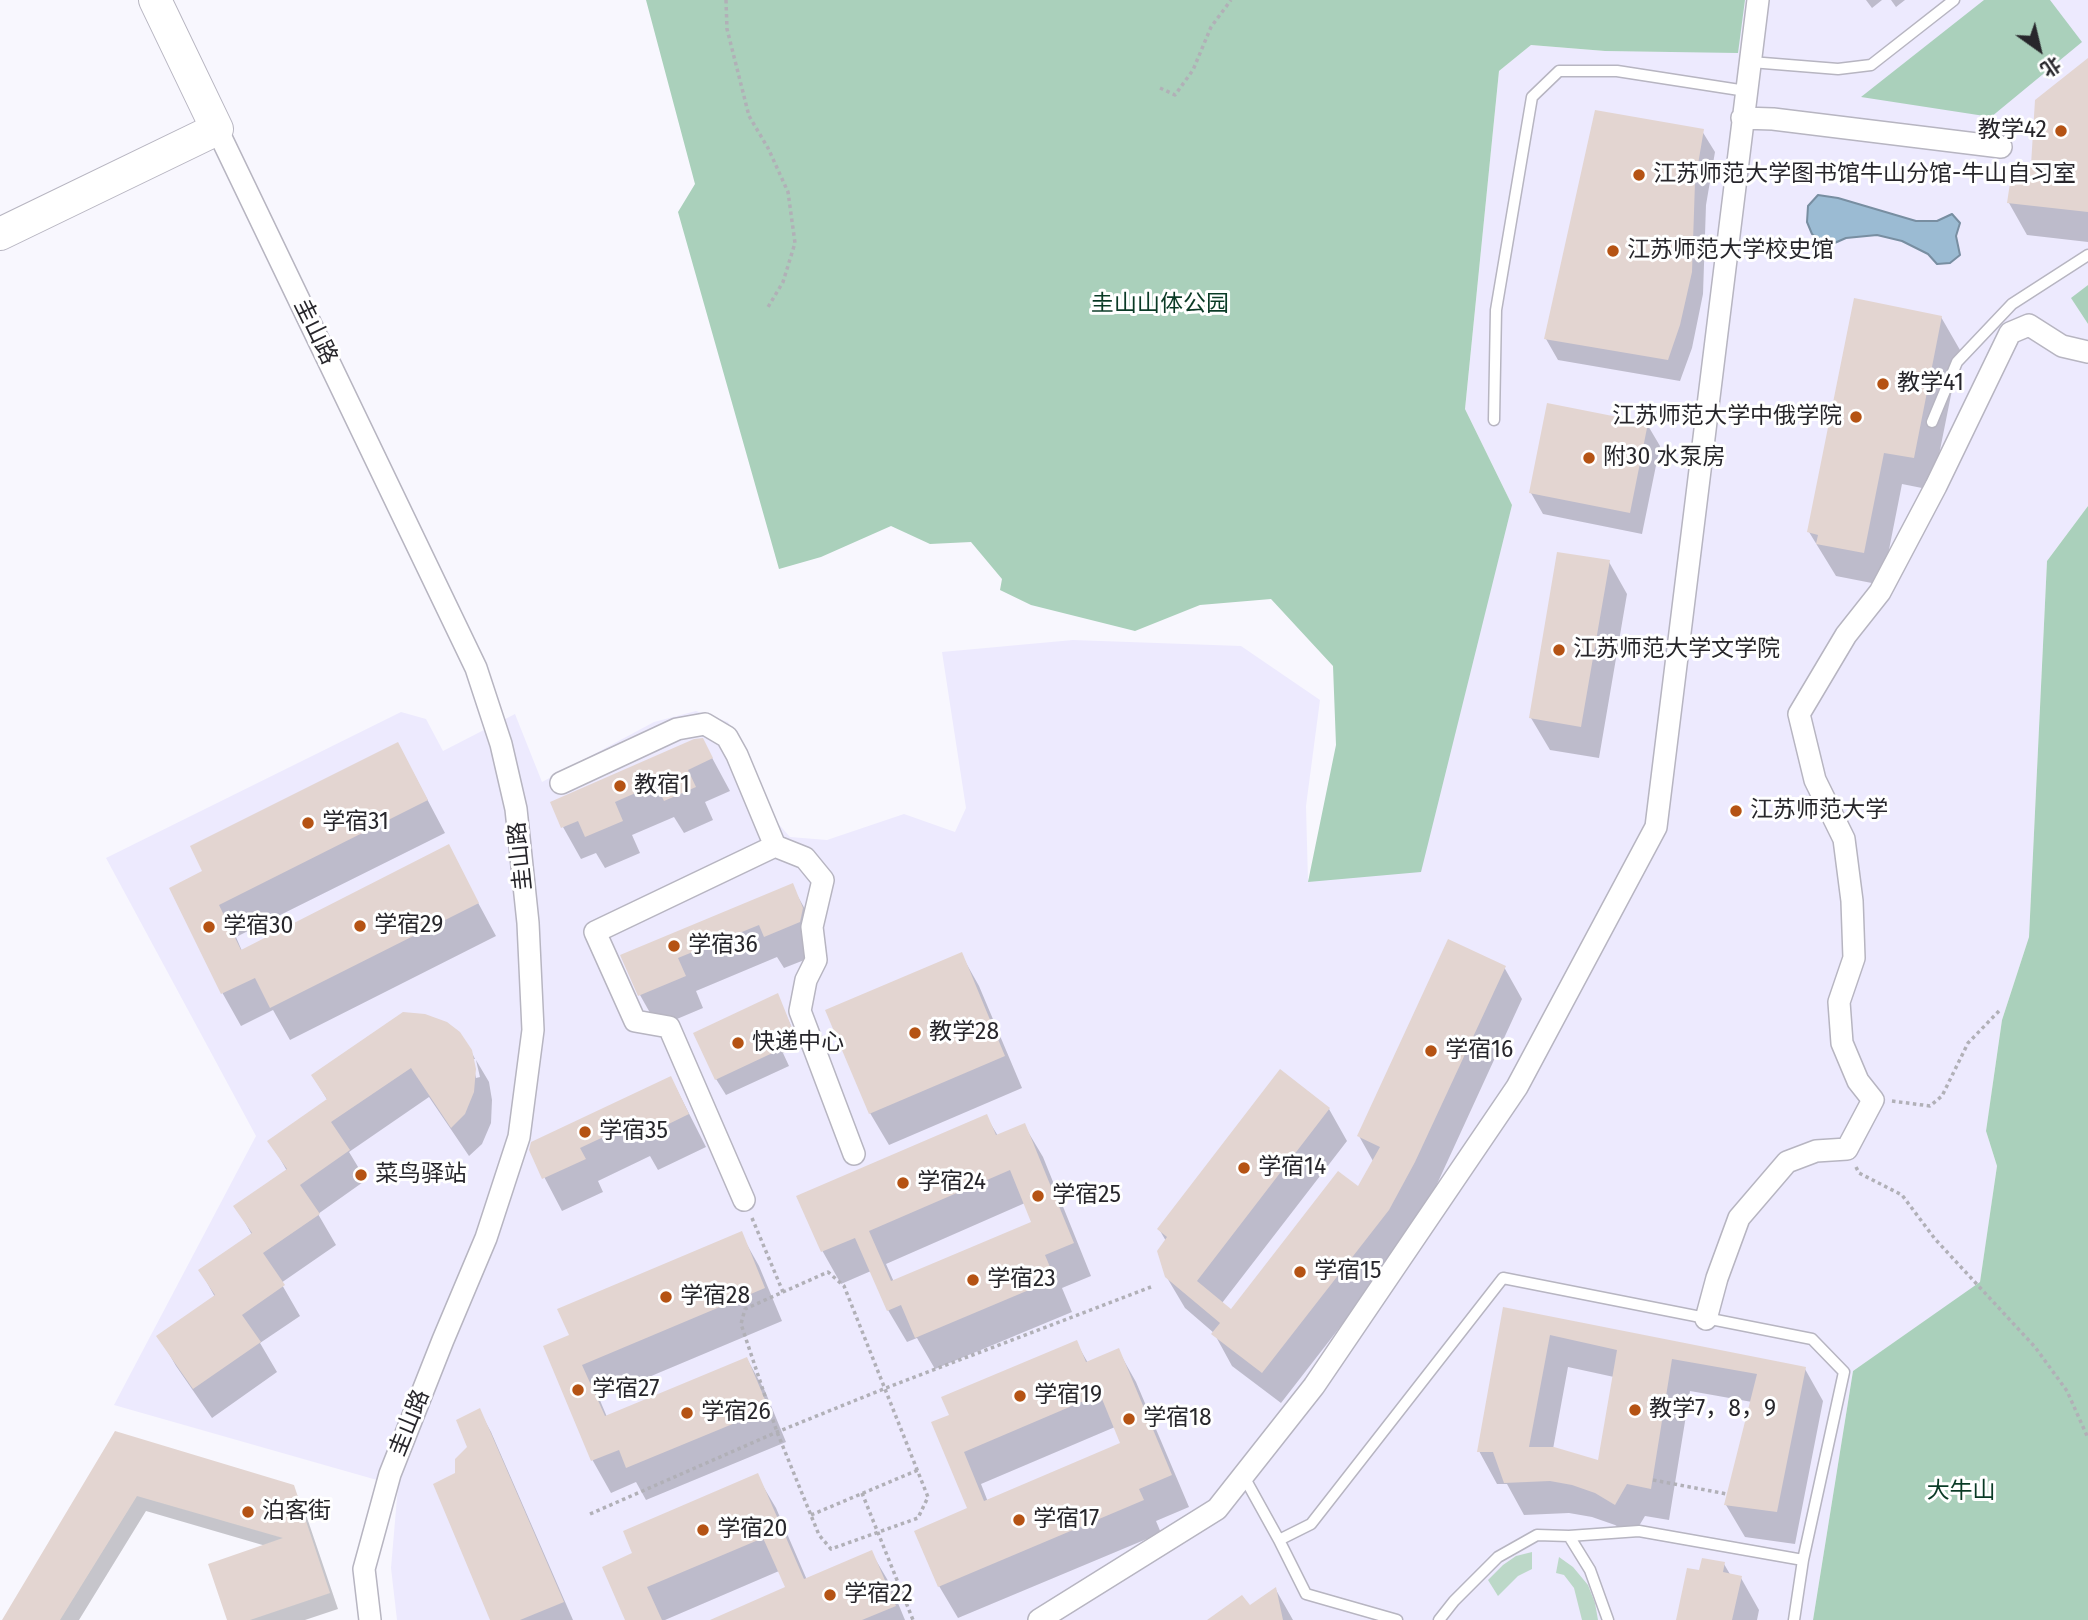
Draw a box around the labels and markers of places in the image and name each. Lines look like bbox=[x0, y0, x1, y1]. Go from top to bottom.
place label: 教学42 bbox=[1978, 117, 2047, 145]
marker: 教学42 bbox=[2053, 123, 2069, 139]
place label: 江苏师范大学图书馆牛山分馆-牛山自习室 bbox=[1653, 161, 2076, 189]
marker: 江苏师范大学图书馆牛山分馆-牛山自习室 bbox=[1631, 167, 1647, 183]
place label: 江苏师范大学校史馆 bbox=[1627, 237, 1834, 265]
marker: 江苏师范大学校史馆 bbox=[1605, 243, 1621, 259]
place label: 教学41 bbox=[1897, 370, 1964, 398]
marker: 教学41 bbox=[1875, 376, 1891, 392]
place label: 江苏师范大学中俄学院 bbox=[1612, 403, 1842, 431]
marker: 江苏师范大学中俄学院 bbox=[1848, 409, 1864, 425]
place label: 附30 水泵房 bbox=[1603, 444, 1725, 472]
marker: 附30 水泵房 bbox=[1581, 450, 1597, 466]
place label: 江苏师范大学文学院 bbox=[1573, 636, 1780, 664]
marker: 江苏师范大学文学院 bbox=[1551, 642, 1567, 658]
place label: 教宿1 bbox=[634, 772, 690, 800]
marker: 教宿1 bbox=[612, 778, 628, 794]
place label: 江苏师范大学 bbox=[1750, 797, 1888, 825]
marker: 江苏师范大学 bbox=[1728, 803, 1744, 819]
place label: 学宿31 bbox=[322, 809, 389, 837]
marker: 学宿31 bbox=[300, 815, 316, 831]
place label: 学宿29 bbox=[374, 912, 443, 940]
place label: 学宿30 bbox=[223, 913, 293, 941]
marker: 学宿29 bbox=[352, 918, 368, 934]
marker: 学宿30 bbox=[201, 919, 217, 935]
place label: 学宿36 bbox=[688, 932, 758, 960]
marker: 学宿36 bbox=[666, 938, 682, 954]
place label: 教学28 bbox=[929, 1019, 999, 1047]
marker: 教学28 bbox=[907, 1025, 923, 1041]
place label: 快递中心 bbox=[752, 1029, 844, 1057]
marker: 快递中心 bbox=[730, 1035, 746, 1051]
place label: 学宿16 bbox=[1445, 1037, 1513, 1065]
marker: 学宿16 bbox=[1423, 1043, 1439, 1059]
place label: 学宿35 bbox=[599, 1118, 668, 1146]
marker: 学宿35 bbox=[577, 1124, 593, 1140]
place label: 学宿14 bbox=[1258, 1154, 1326, 1182]
marker: 学宿14 bbox=[1236, 1160, 1252, 1176]
place label: 菜鸟驿站 bbox=[375, 1161, 467, 1189]
marker: 菜鸟驿站 bbox=[353, 1167, 369, 1183]
place label: 学宿24 bbox=[917, 1169, 986, 1197]
marker: 学宿24 bbox=[895, 1175, 911, 1191]
place label: 学宿25 bbox=[1052, 1182, 1121, 1210]
marker: 学宿25 bbox=[1030, 1188, 1046, 1204]
place label: 学宿15 bbox=[1314, 1258, 1381, 1286]
marker: 学宿15 bbox=[1292, 1264, 1308, 1280]
place label: 学宿23 bbox=[987, 1266, 1056, 1294]
marker: 学宿23 bbox=[965, 1272, 981, 1288]
place label: 学宿28 bbox=[680, 1283, 750, 1311]
marker: 学宿28 bbox=[658, 1289, 674, 1305]
place label: 学宿27 bbox=[592, 1376, 659, 1404]
marker: 学宿27 bbox=[570, 1382, 586, 1398]
place label: 学宿19 bbox=[1034, 1382, 1102, 1410]
marker: 学宿19 bbox=[1012, 1388, 1028, 1404]
place label: 教学7，8，9 bbox=[1649, 1396, 1776, 1424]
place label: 学宿26 bbox=[701, 1399, 771, 1427]
marker: 教学7，8，9 bbox=[1627, 1402, 1643, 1418]
marker: 学宿26 bbox=[679, 1405, 695, 1421]
place label: 学宿18 bbox=[1143, 1405, 1212, 1433]
marker: 学宿18 bbox=[1121, 1411, 1137, 1427]
place label: 泊客街 bbox=[262, 1498, 331, 1526]
marker: 泊客街 bbox=[240, 1504, 256, 1520]
place label: 学宿17 bbox=[1033, 1506, 1099, 1534]
marker: 学宿17 bbox=[1011, 1512, 1027, 1528]
place label: 学宿20 bbox=[717, 1516, 787, 1544]
marker: 学宿20 bbox=[695, 1522, 711, 1538]
place label: 学宿22 bbox=[844, 1581, 913, 1609]
marker: 学宿22 bbox=[822, 1587, 838, 1603]

